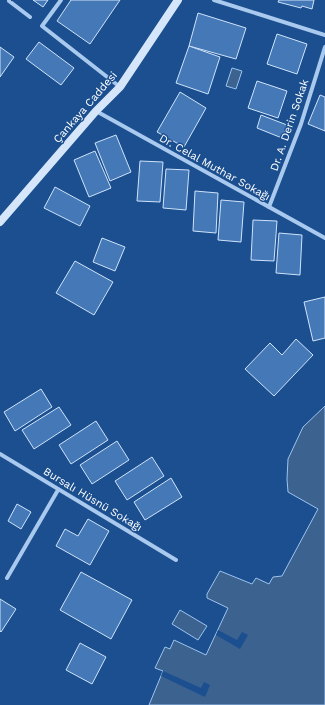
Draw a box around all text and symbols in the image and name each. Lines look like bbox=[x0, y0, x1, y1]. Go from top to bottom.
street label: Çankaya Caddesi bbox=[51, 69, 120, 146]
street label: Dr. A. Derin Sokak bbox=[268, 78, 311, 173]
street label: Dr. Celal Muthar Sokağı bbox=[157, 131, 273, 203]
street label: Bursalı Hüsnü Sokağı bbox=[41, 465, 145, 534]

